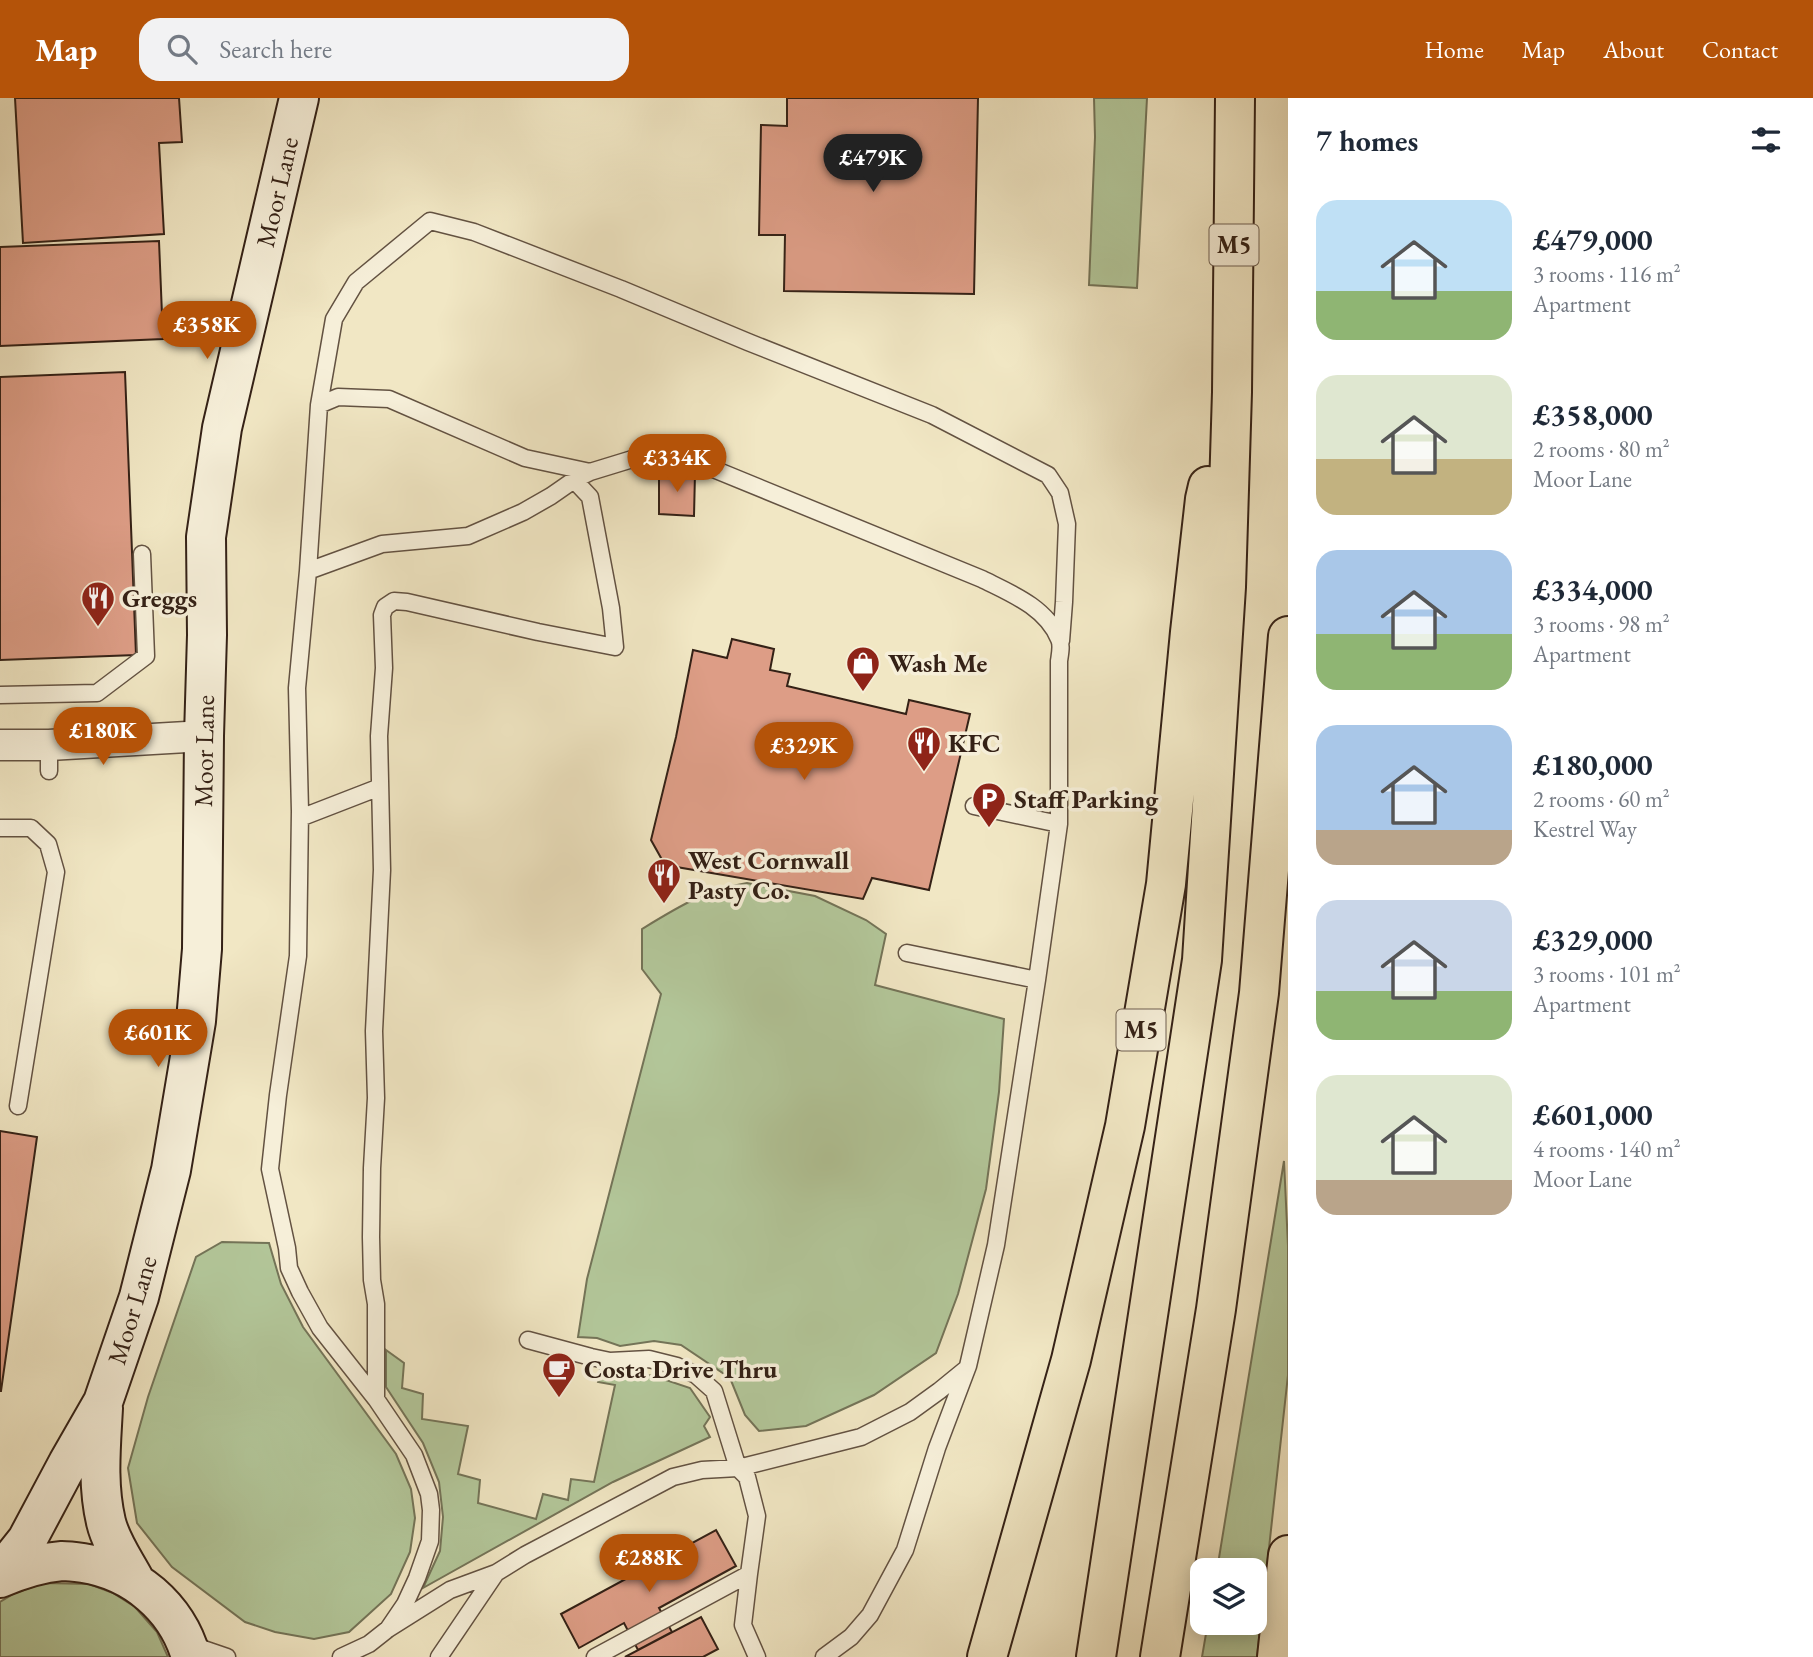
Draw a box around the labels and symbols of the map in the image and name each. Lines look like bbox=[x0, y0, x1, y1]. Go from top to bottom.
street label: Moor Lane bbox=[248, 134, 306, 250]
pin: £479K bbox=[824, 134, 922, 194]
road number: M5 bbox=[1210, 225, 1258, 266]
pin: £358K bbox=[158, 302, 256, 361]
pin: £334K bbox=[628, 434, 726, 494]
restaurant icon: Greggs bbox=[79, 579, 117, 628]
place label: Greggs bbox=[122, 581, 197, 615]
shop icon: Wash Me bbox=[844, 644, 882, 693]
place label: Wash Me bbox=[888, 646, 987, 680]
street label: Moor Lane bbox=[186, 695, 222, 807]
pin: £180K bbox=[54, 708, 152, 767]
pin: £329K bbox=[755, 722, 853, 782]
restaurant icon: KFC bbox=[905, 724, 943, 773]
place label: KFC bbox=[948, 726, 1000, 760]
parking icon: Staff Parking bbox=[970, 780, 1008, 829]
place label: Staff Parking bbox=[1014, 782, 1159, 816]
place label: West Cornwall Pasty Co. bbox=[688, 843, 849, 907]
restaurant icon: West Cornwall Pasty Co. bbox=[645, 856, 683, 905]
pin: £601K bbox=[109, 1010, 207, 1069]
road number: M5 bbox=[1116, 1010, 1166, 1050]
street label: Moor Lane bbox=[99, 1251, 165, 1369]
cafe icon: Costa Drive Thru bbox=[540, 1350, 578, 1399]
place label: Costa Drive Thru bbox=[584, 1352, 778, 1386]
pin: £288K bbox=[600, 1534, 698, 1594]

